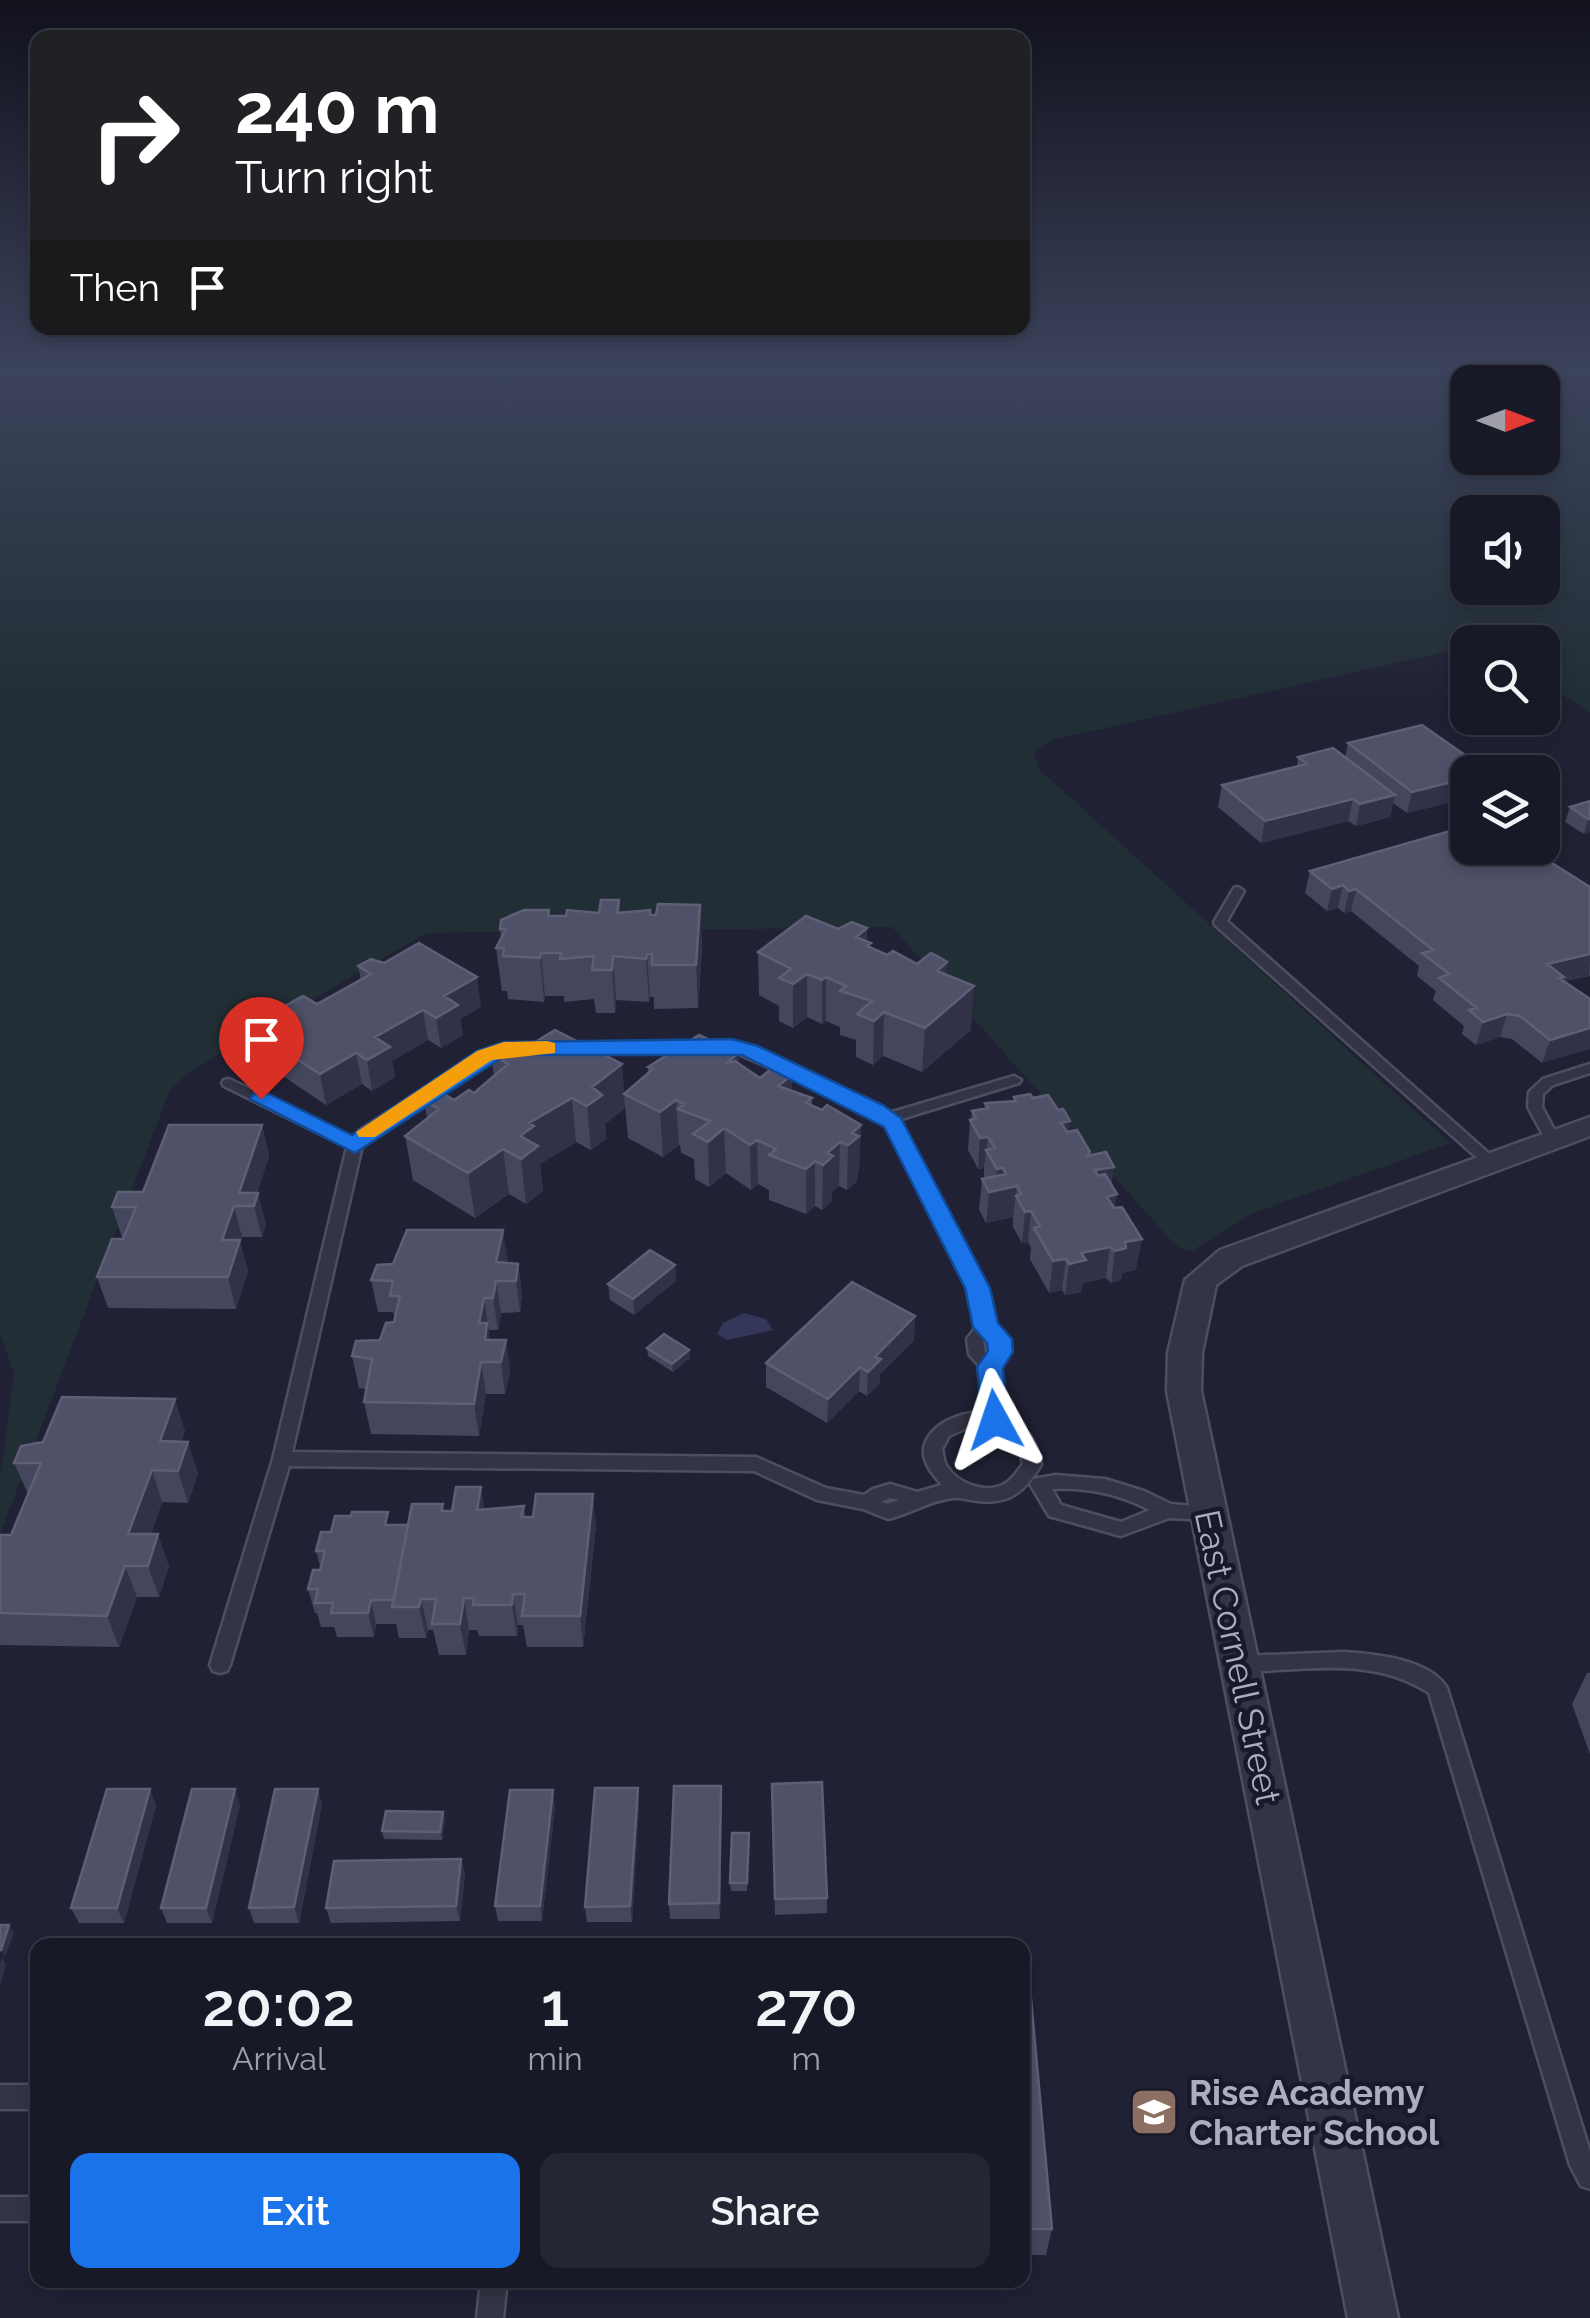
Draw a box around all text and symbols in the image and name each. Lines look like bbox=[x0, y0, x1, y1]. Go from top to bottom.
text: 240 m bbox=[235, 67, 439, 149]
icon: right bbox=[70, 70, 200, 200]
text: Turn right bbox=[235, 151, 433, 204]
icon: arrive bbox=[180, 260, 235, 315]
text: Then bbox=[70, 265, 160, 310]
north arrow bbox=[1450, 365, 1560, 475]
map controls bbox=[1450, 365, 1560, 865]
button: sound bbox=[1450, 495, 1560, 605]
button: search bbox=[1450, 625, 1560, 735]
button: layers bbox=[1450, 755, 1560, 865]
pin bbox=[219, 997, 304, 1100]
icon: arrive bbox=[234, 1012, 289, 1067]
position arrow bbox=[943, 1368, 1047, 1472]
street label: East Cornell Street bbox=[1187, 1506, 1289, 1808]
text: 20:02 bbox=[202, 1970, 355, 2040]
text: 1 bbox=[541, 1970, 569, 2040]
text: 270 bbox=[755, 1970, 858, 2040]
text: Arrival bbox=[232, 2040, 326, 2077]
text: min bbox=[528, 2040, 583, 2077]
text: m bbox=[792, 2040, 821, 2077]
place label: Rise Academy Charter School bbox=[1189, 2072, 1440, 2153]
school or university icon: Rise Academy Charter School bbox=[1128, 2086, 1180, 2138]
button: Exit bbox=[70, 2153, 520, 2268]
button: Share bbox=[540, 2153, 990, 2268]

